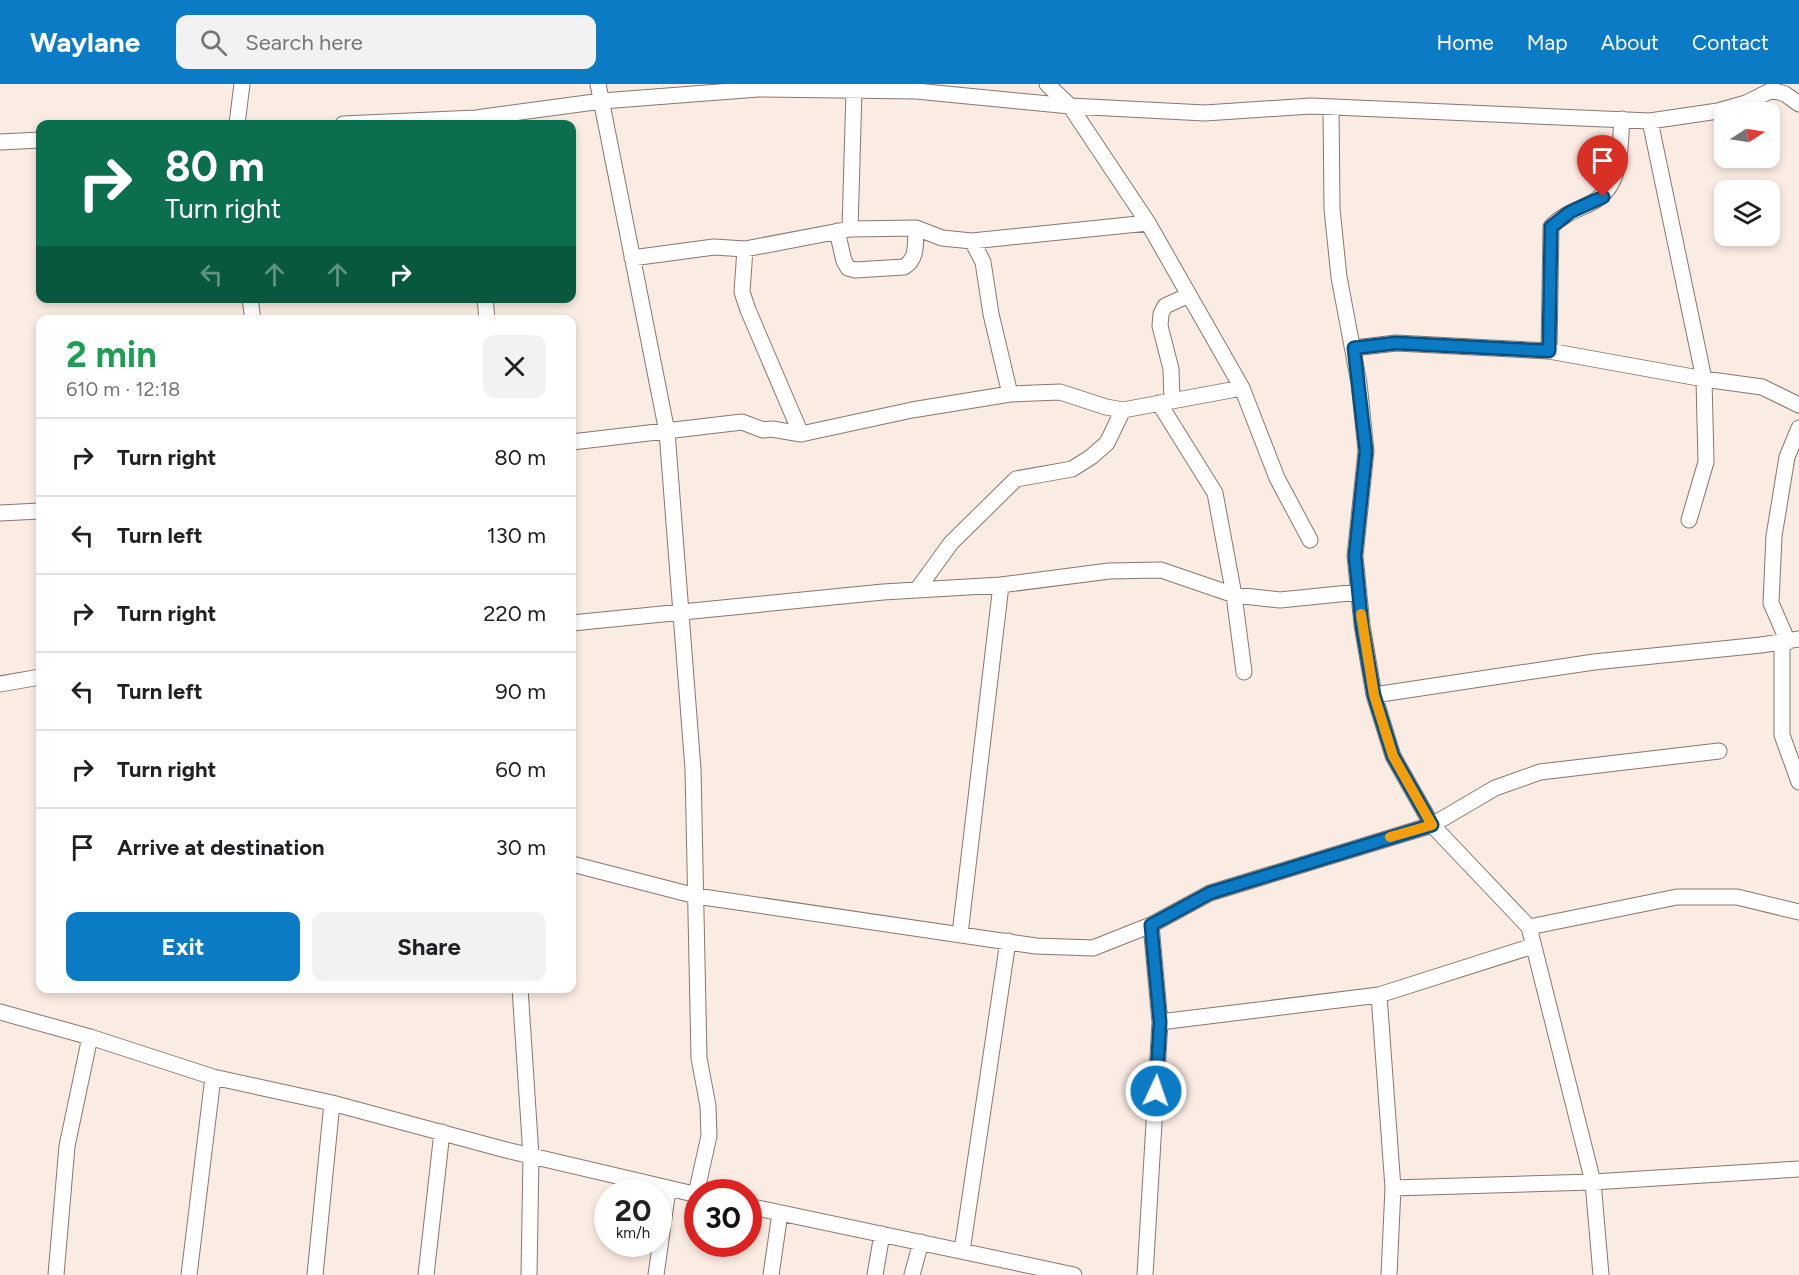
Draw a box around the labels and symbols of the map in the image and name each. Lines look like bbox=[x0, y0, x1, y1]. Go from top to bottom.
north arrow bbox=[1714, 102, 1780, 168]
pin bbox=[1577, 135, 1628, 197]
position arrow bbox=[1124, 1059, 1188, 1123]
speed limit sign: 30 bbox=[684, 1179, 762, 1257]

